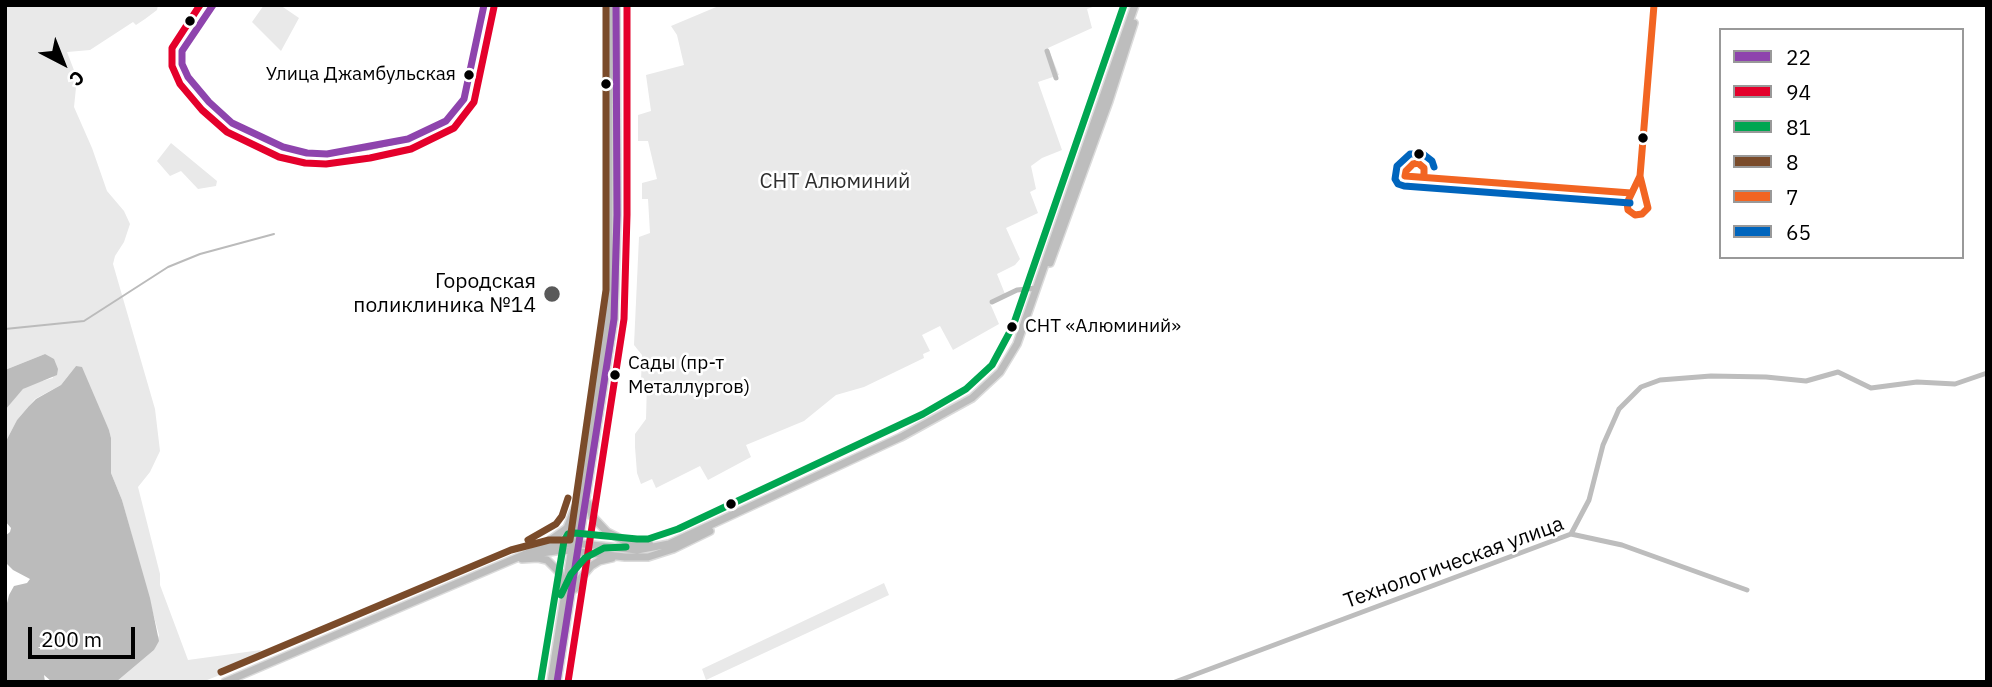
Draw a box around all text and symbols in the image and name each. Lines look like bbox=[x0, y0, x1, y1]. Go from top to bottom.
unlabelled marker bbox=[183, 14, 197, 28]
north arrow bbox=[28, 28, 98, 98]
legend bbox=[1719, 28, 1964, 259]
text: 22 bbox=[1786, 43, 1811, 71]
place label: Улица Джамбульская bbox=[266, 64, 456, 86]
text: С bbox=[64, 66, 90, 92]
marker: Улица Джамбульская bbox=[462, 68, 476, 82]
unlabelled marker bbox=[599, 77, 613, 91]
text: 94 bbox=[1786, 78, 1811, 106]
text: 81 bbox=[1786, 113, 1811, 141]
unlabelled marker bbox=[1636, 131, 1650, 145]
unlabelled marker bbox=[1412, 147, 1426, 161]
text: 8 bbox=[1786, 148, 1799, 176]
park label: СНТ Алюминий bbox=[760, 169, 910, 195]
text: 7 bbox=[1786, 183, 1799, 211]
text: 65 bbox=[1786, 218, 1811, 246]
place label: Городская поликлиника №14 bbox=[353, 269, 536, 319]
marker: Городская поликлиника №14 bbox=[542, 284, 562, 304]
place label: СНТ «Алюминий» bbox=[1025, 316, 1181, 338]
marker: СНТ «Алюминий» bbox=[1005, 320, 1019, 334]
place label: Сады (пр-т Металлургов) bbox=[628, 353, 750, 397]
marker: Сады (пр-т Металлургов) bbox=[608, 368, 622, 382]
unlabelled marker bbox=[724, 497, 738, 511]
street label: Технологическая улица bbox=[1341, 511, 1567, 615]
scale bar bbox=[32, 614, 138, 658]
text: 200 m bbox=[41, 625, 102, 653]

